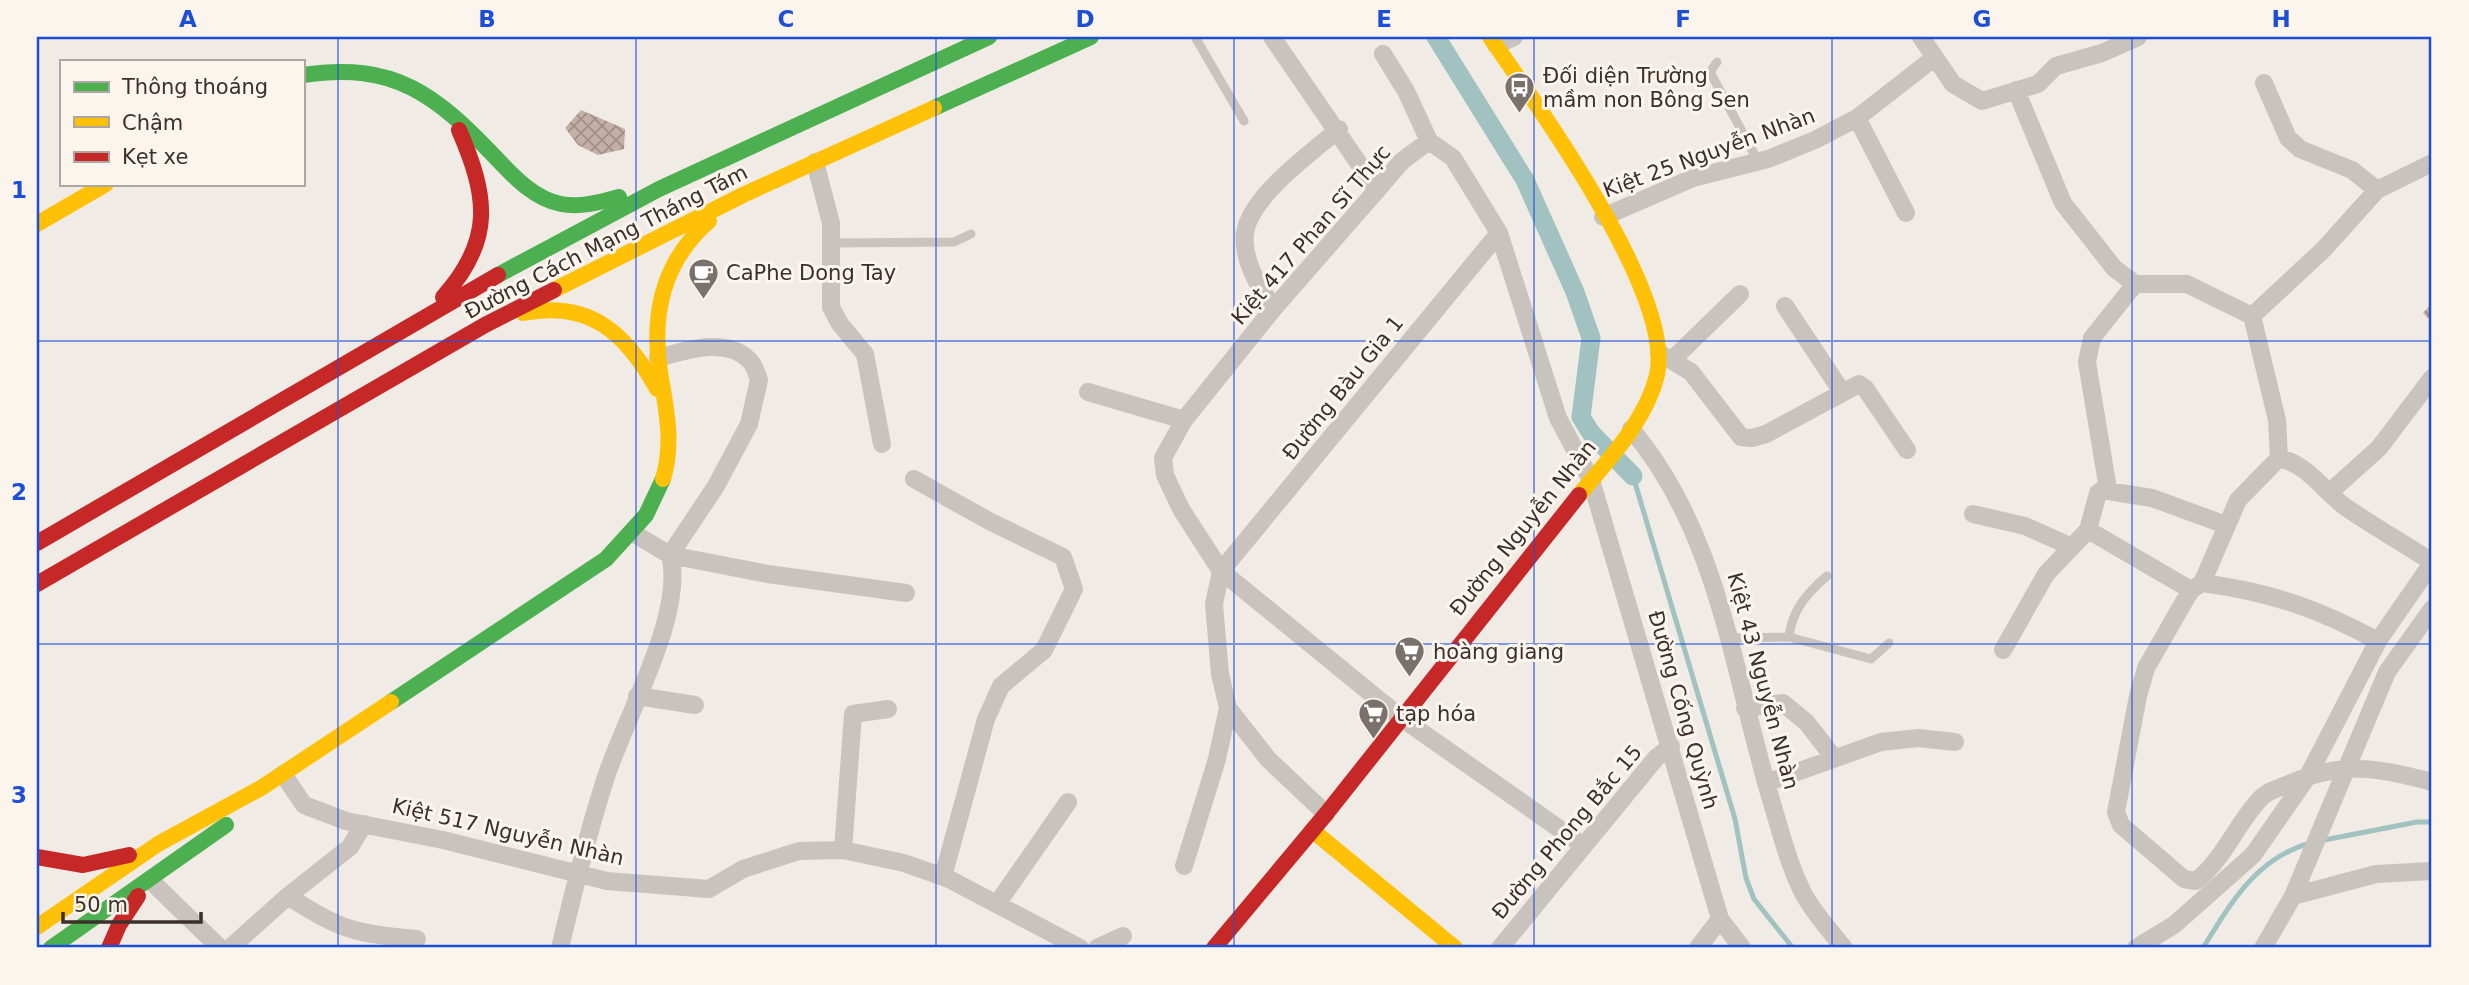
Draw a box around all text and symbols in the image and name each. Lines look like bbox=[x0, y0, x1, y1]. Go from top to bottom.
text: A bbox=[179, 6, 197, 32]
text: B bbox=[478, 6, 496, 32]
text: C bbox=[778, 6, 794, 32]
text: D bbox=[1075, 6, 1095, 32]
text: E bbox=[1376, 6, 1392, 32]
text: F bbox=[1675, 6, 1691, 32]
text: G bbox=[1973, 6, 1991, 32]
text: H bbox=[2271, 6, 2291, 32]
legend bbox=[60, 60, 304, 186]
place label: Đối diện Trường mầm non Bông Sen bbox=[1543, 64, 1750, 112]
bus stop icon: Đối diện Trường mầm non Bông Sen bbox=[1503, 71, 1537, 115]
text: Thông thoáng bbox=[121, 75, 268, 99]
street label: Kiệt 25 Nguyễn Nhàn bbox=[1599, 103, 1818, 203]
text: Chậm bbox=[122, 111, 183, 135]
street label: Kiệt 417 Phan Sĩ Thực bbox=[1227, 140, 1395, 330]
text: Kẹt xe bbox=[122, 145, 188, 169]
street label: Đường Cách Mạng Tháng Tám bbox=[461, 160, 751, 324]
text: 1 bbox=[11, 177, 27, 203]
cafe icon: CaPhe Dong Tay bbox=[686, 256, 720, 300]
place label: CaPhe Dong Tay bbox=[726, 261, 896, 285]
street label: Đường Bàu Gia 1 bbox=[1278, 311, 1408, 465]
street label: Đường Nguyễn Nhàn bbox=[1444, 435, 1601, 621]
text: 2 bbox=[11, 479, 27, 505]
street label: Kiệt 43 Nguyễn Nhàn bbox=[1722, 570, 1805, 792]
street label: Đường Cống Quỳnh bbox=[1643, 608, 1723, 812]
supermarket icon: hoàng giang bbox=[1393, 635, 1427, 679]
place label: hoàng giang bbox=[1433, 640, 1564, 664]
supermarket icon: tạp hóa bbox=[1356, 697, 1390, 741]
place label: tạp hóa bbox=[1396, 702, 1476, 726]
street label: Đường Phong Bắc 15 bbox=[1487, 740, 1647, 924]
text: 3 bbox=[11, 782, 27, 808]
street label: Kiệt 517 Nguyễn Nhàn bbox=[390, 793, 626, 870]
scale bar bbox=[63, 880, 201, 924]
text: 50 m bbox=[74, 893, 128, 917]

